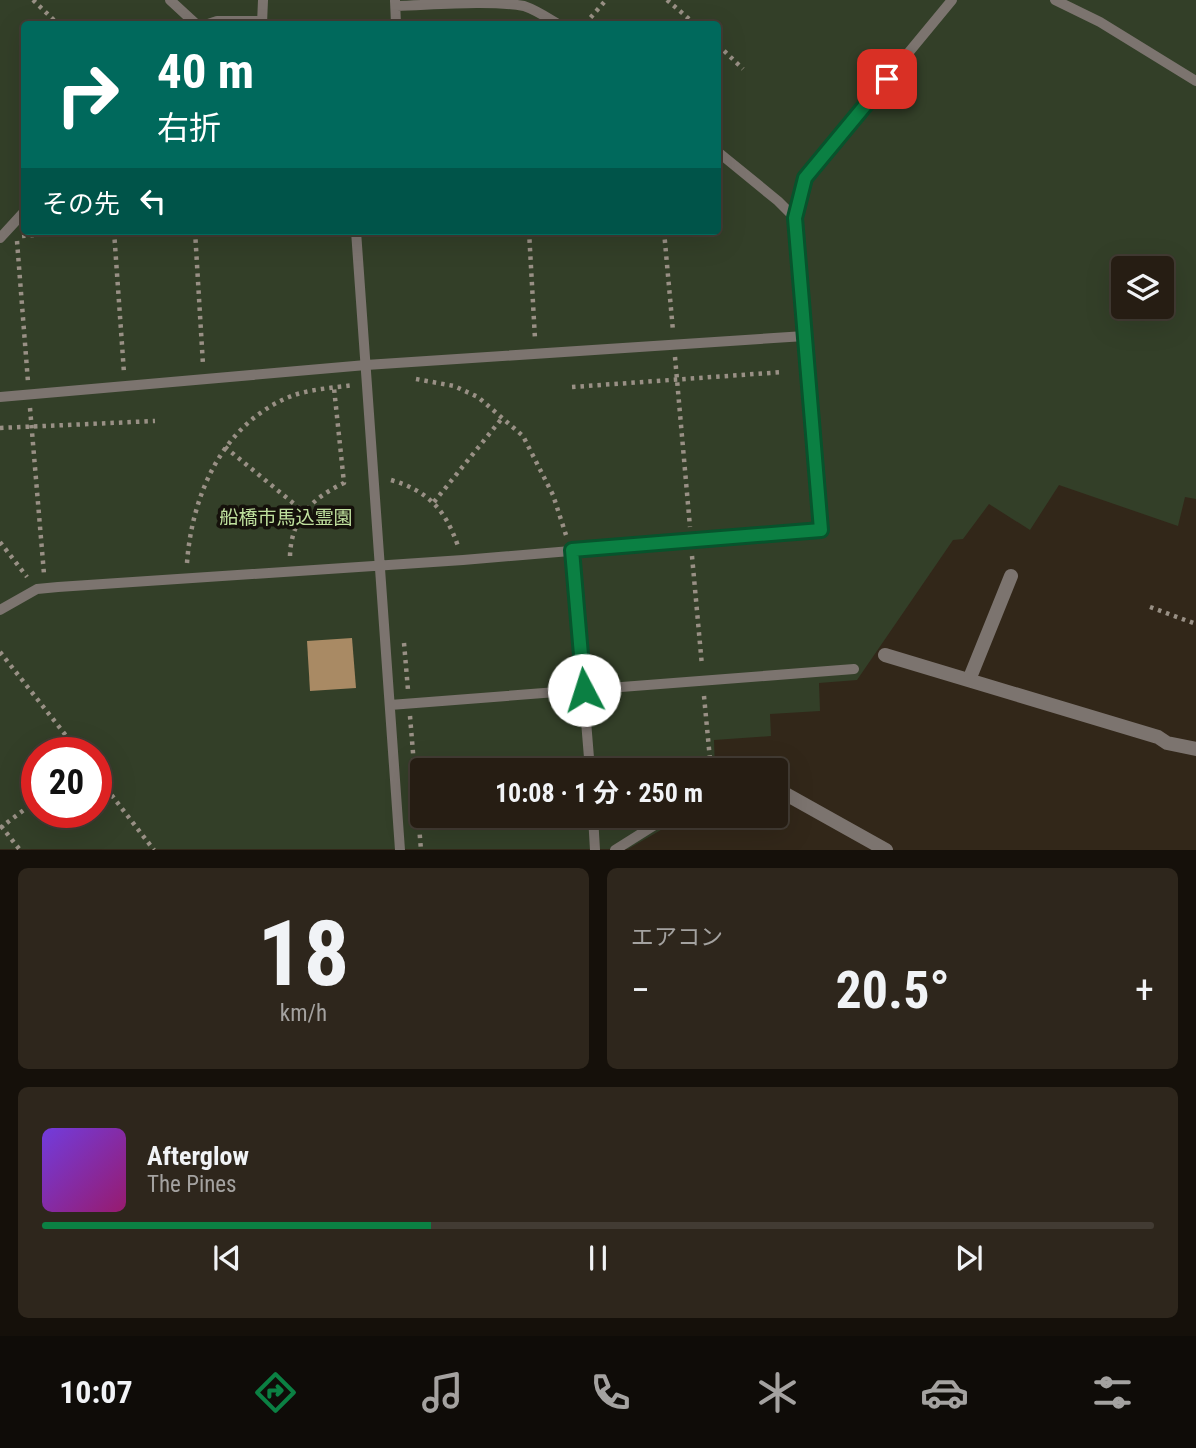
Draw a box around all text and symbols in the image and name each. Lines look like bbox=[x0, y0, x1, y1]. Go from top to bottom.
text: 40 m bbox=[157, 43, 254, 100]
icon: right bbox=[42, 49, 133, 140]
pin bbox=[857, 49, 917, 109]
icon: arrive bbox=[868, 60, 906, 98]
text: 右折 bbox=[157, 109, 221, 147]
icon: left bbox=[134, 182, 172, 220]
text: その先 bbox=[42, 189, 120, 219]
map controls bbox=[1111, 256, 1174, 319]
button: layers bbox=[1111, 256, 1174, 319]
park label: 船橋市馬込霊園 bbox=[219, 506, 353, 529]
position arrow bbox=[547, 653, 621, 727]
speed limit sign: 20 bbox=[21, 737, 112, 828]
text: 10:08 · 1 分 · 250 m bbox=[495, 778, 703, 808]
text: 18 bbox=[258, 901, 349, 1007]
text: エアコン bbox=[631, 924, 723, 951]
text: 20.5° bbox=[835, 960, 950, 1021]
text: − bbox=[631, 968, 650, 1012]
text: + bbox=[1135, 968, 1154, 1012]
text: km/h bbox=[280, 1000, 327, 1027]
text: Afterglow bbox=[147, 1141, 249, 1171]
text: The Pines bbox=[147, 1171, 237, 1198]
icon: previous bbox=[208, 1239, 246, 1277]
icon: pause bbox=[579, 1239, 617, 1277]
icon: next bbox=[950, 1239, 988, 1277]
icon: directions bbox=[251, 1368, 300, 1417]
icon: music bbox=[418, 1368, 467, 1417]
icon: phone bbox=[586, 1368, 635, 1417]
icon: climate bbox=[753, 1368, 802, 1417]
icon: car bbox=[920, 1368, 969, 1417]
icon: filters bbox=[1088, 1368, 1137, 1417]
text: 10:07 bbox=[59, 1373, 133, 1411]

